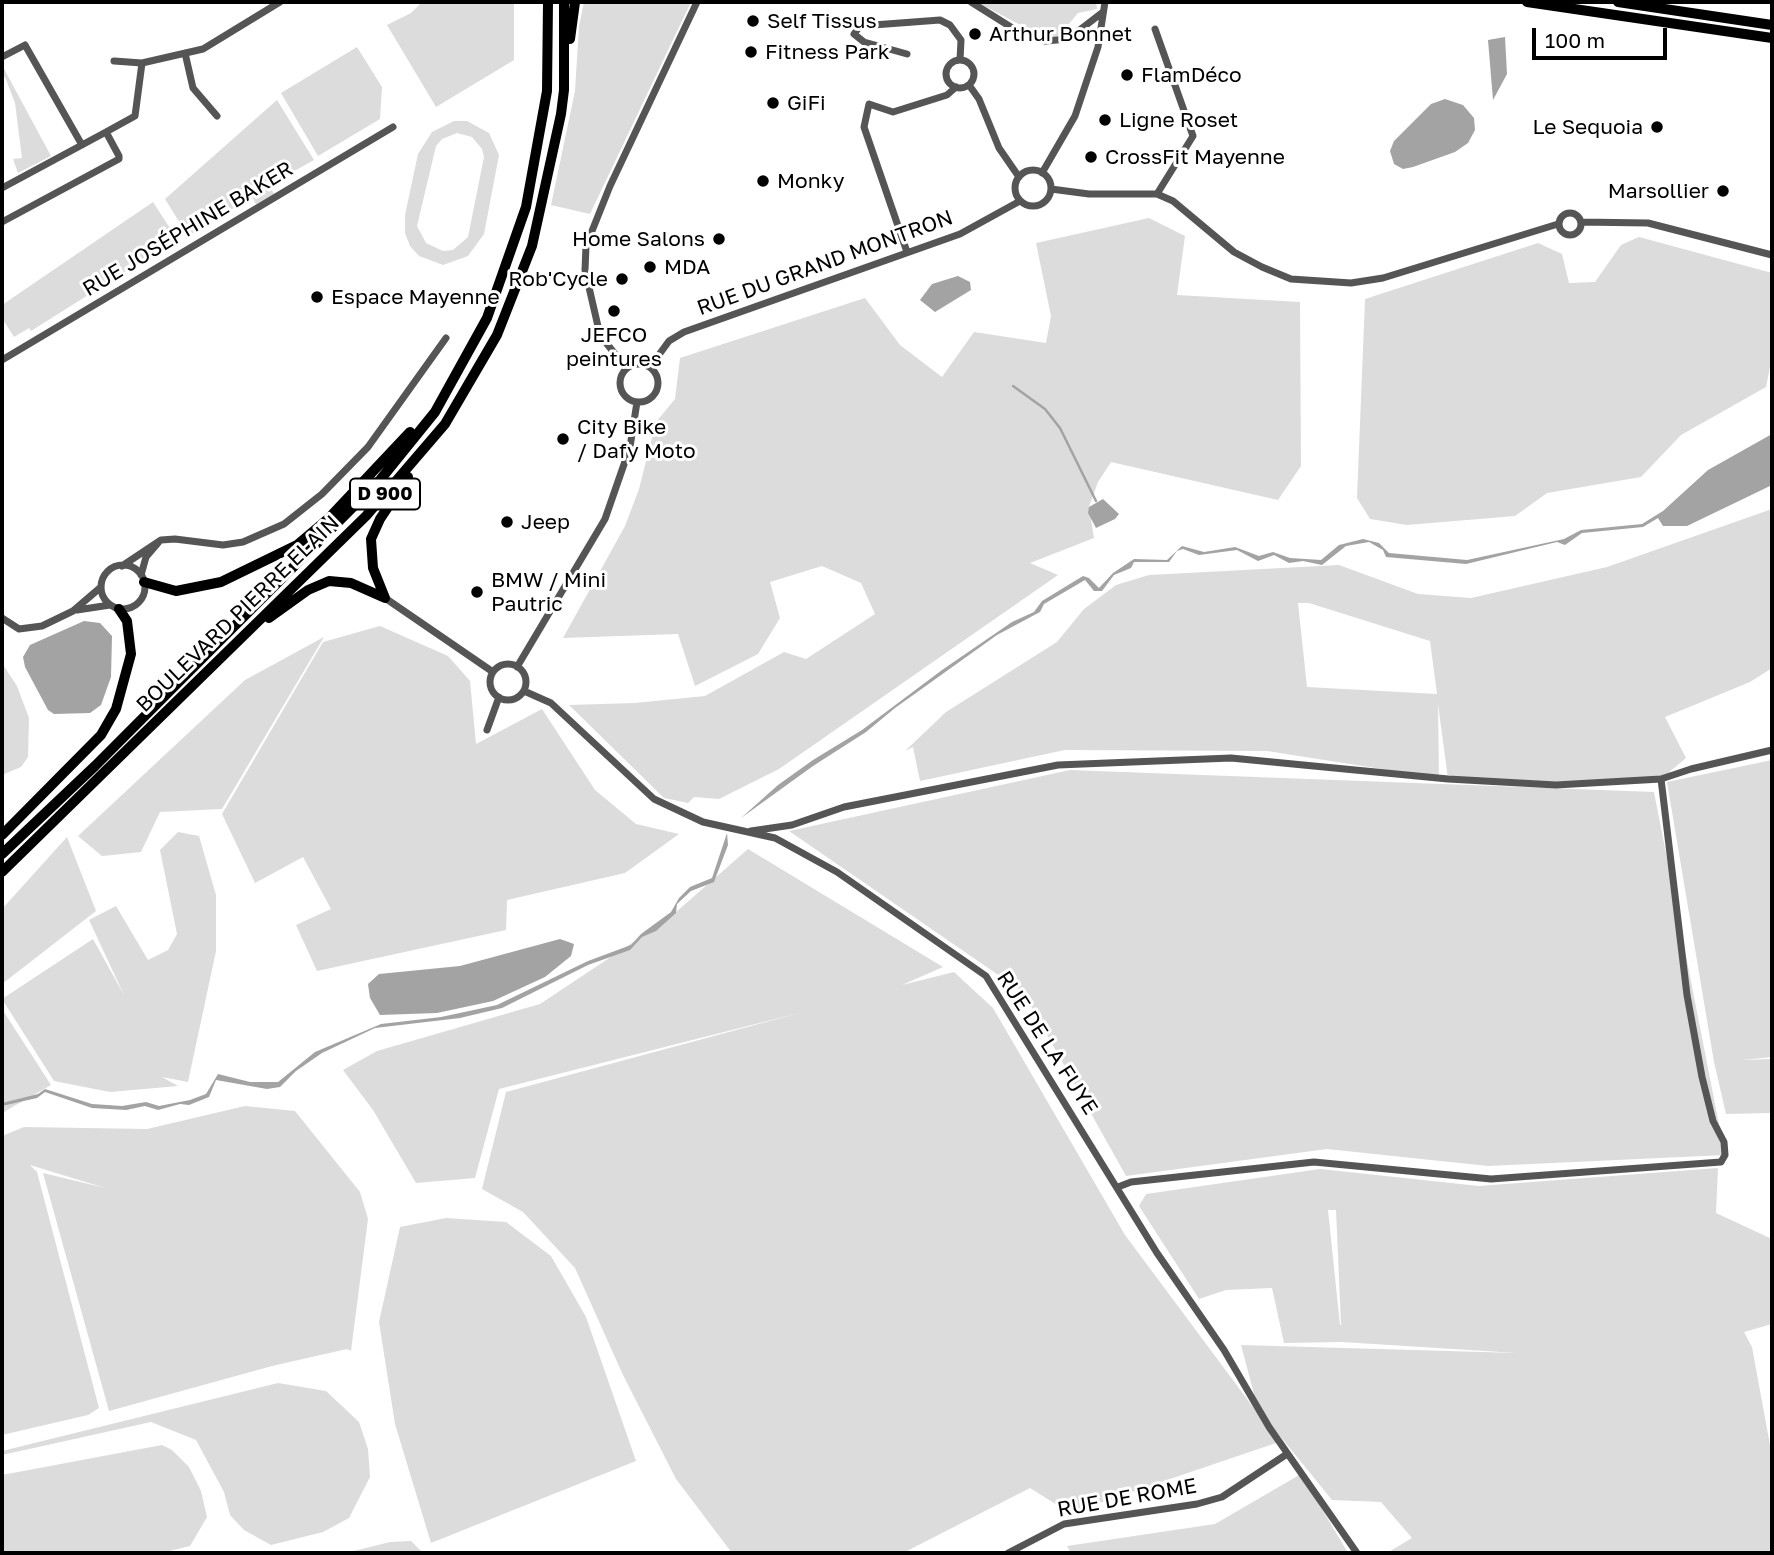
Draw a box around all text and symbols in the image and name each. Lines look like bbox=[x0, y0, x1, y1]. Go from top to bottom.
place label: Self Tissus bbox=[767, 8, 877, 34]
marker: Self Tissus bbox=[745, 13, 761, 29]
scale bar bbox=[1536, 14, 1671, 58]
place label: Arthur Bonnet bbox=[989, 21, 1132, 47]
marker: Arthur Bonnet bbox=[967, 26, 983, 42]
text: 100 m bbox=[1545, 27, 1605, 53]
place label: Fitness Park bbox=[765, 39, 890, 65]
marker: Fitness Park bbox=[743, 44, 759, 60]
place label: FlamDéco bbox=[1141, 62, 1242, 88]
marker: FlamDéco bbox=[1119, 67, 1135, 83]
place label: GiFi bbox=[787, 90, 826, 116]
marker: GiFi bbox=[765, 95, 781, 111]
place label: Ligne Roset bbox=[1119, 107, 1238, 133]
marker: Ligne Roset bbox=[1097, 112, 1113, 128]
place label: Le Sequoia bbox=[1532, 114, 1643, 140]
marker: Le Sequoia bbox=[1649, 119, 1665, 135]
place label: CrossFit Mayenne bbox=[1105, 144, 1285, 170]
marker: CrossFit Mayenne bbox=[1083, 149, 1099, 165]
street label: RUE JOSÉPHINE BAKER bbox=[78, 156, 298, 302]
place label: Monky bbox=[777, 168, 844, 194]
marker: Monky bbox=[755, 173, 771, 189]
place label: Marsollier bbox=[1608, 178, 1709, 204]
marker: Marsollier bbox=[1715, 183, 1731, 199]
street label: RUE DU GRAND MONTRON bbox=[694, 205, 956, 321]
place label: Home Salons bbox=[572, 226, 705, 252]
marker: Home Salons bbox=[711, 231, 727, 247]
place label: MDA bbox=[664, 254, 710, 280]
marker: MDA bbox=[642, 259, 658, 275]
place label: Rob'Cycle bbox=[508, 266, 608, 292]
marker: Rob'Cycle bbox=[614, 271, 630, 287]
place label: Espace Mayenne bbox=[331, 284, 500, 310]
marker: Espace Mayenne bbox=[309, 289, 325, 305]
marker: JEFCO peintures bbox=[606, 303, 622, 319]
place label: JEFCO peintures bbox=[566, 322, 662, 372]
place label: City Bike / Dafy Moto bbox=[577, 414, 696, 464]
marker: City Bike / Dafy Moto bbox=[555, 431, 571, 447]
road number: D 900 bbox=[350, 478, 420, 509]
place label: Jeep bbox=[521, 509, 570, 535]
street label: BOULEVARD PIERRE ELAIN bbox=[131, 510, 345, 718]
marker: Jeep bbox=[499, 514, 515, 530]
place label: BMW / Mini Pautric bbox=[491, 567, 606, 617]
marker: BMW / Mini Pautric bbox=[469, 584, 485, 600]
street label: RUE DE LA FUYE bbox=[991, 966, 1103, 1120]
street label: RUE DE ROME bbox=[1055, 1473, 1199, 1523]

